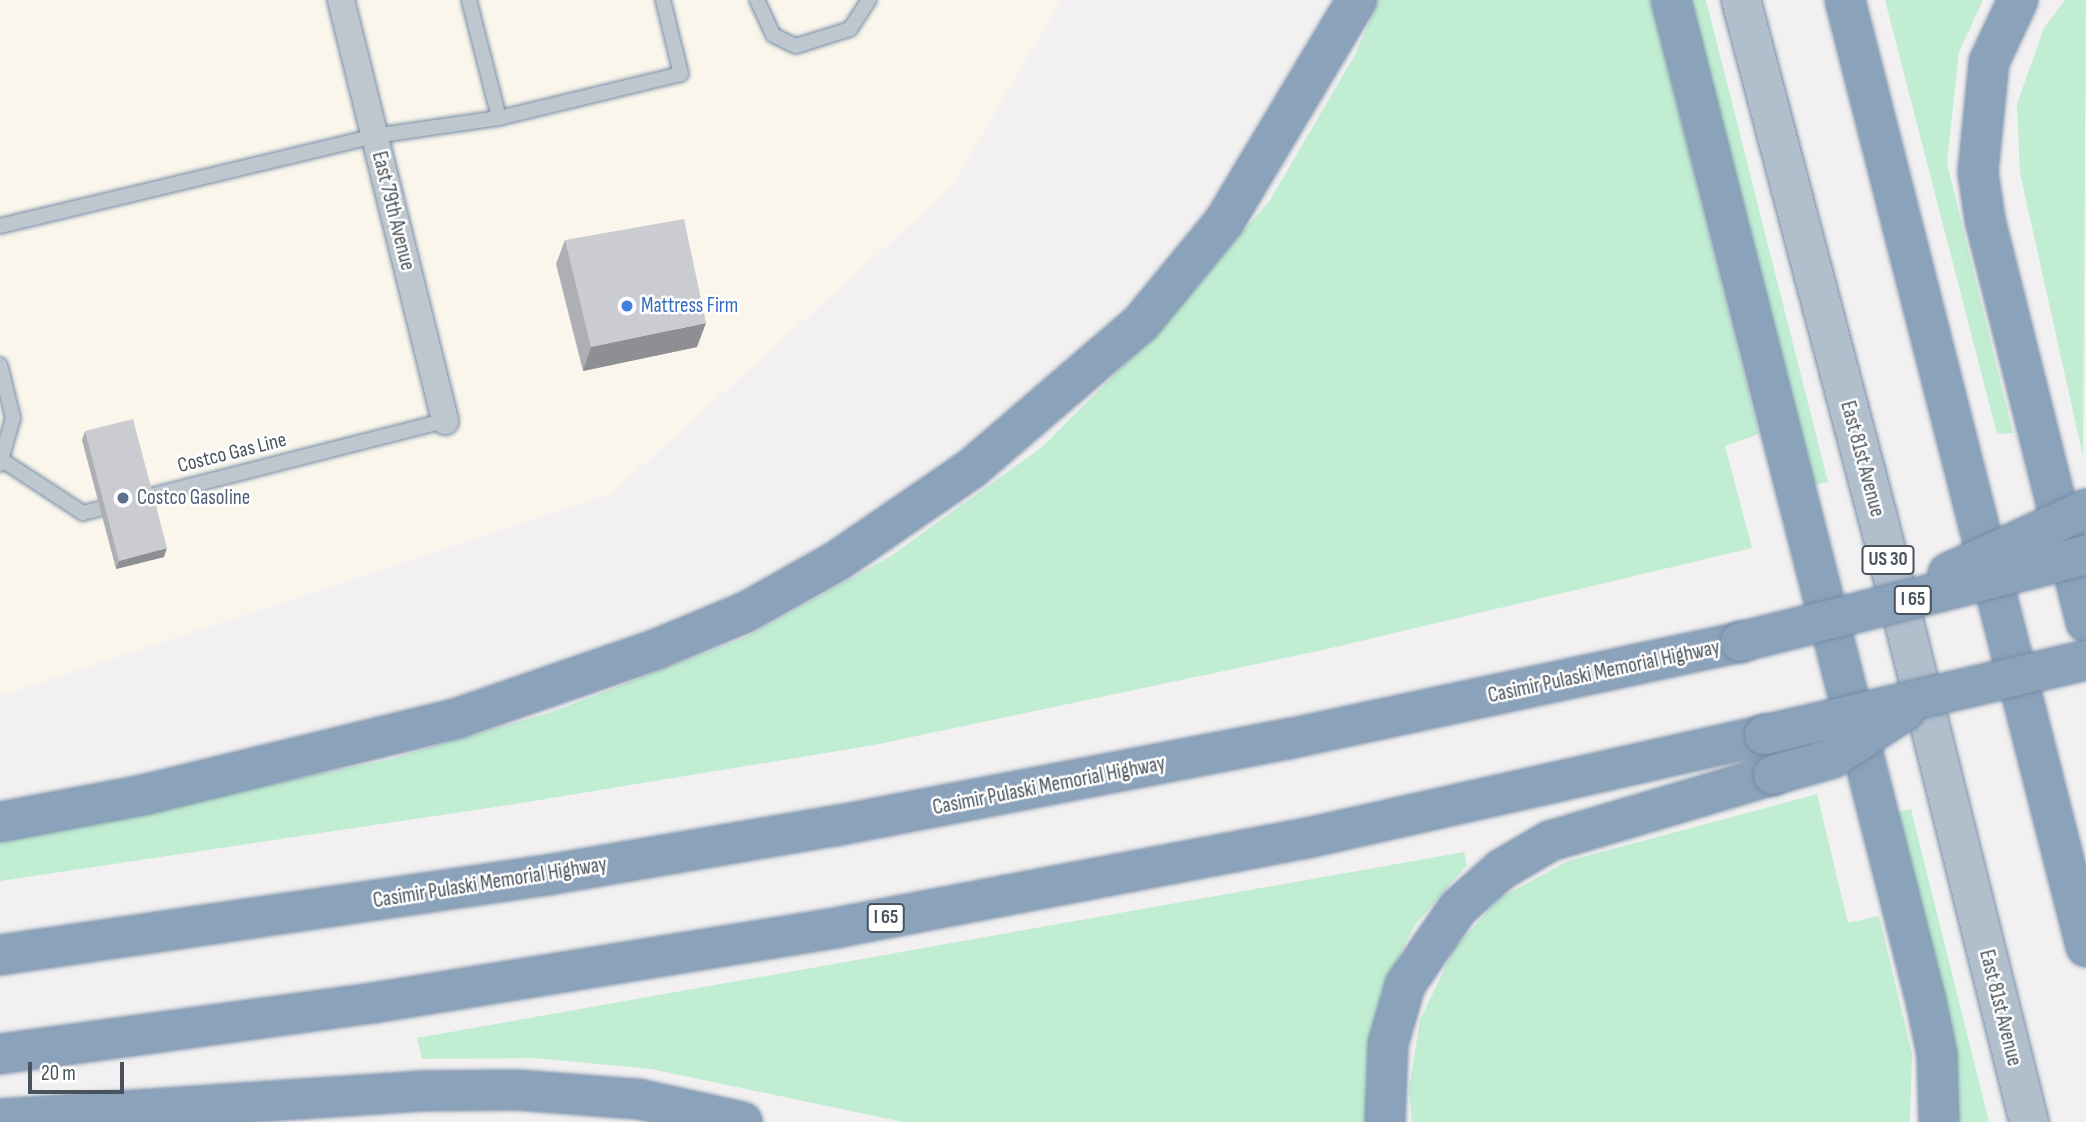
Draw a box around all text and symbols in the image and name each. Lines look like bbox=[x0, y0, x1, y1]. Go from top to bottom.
street label: East 79th Avenue bbox=[366, 149, 420, 273]
place label: Mattress Firm bbox=[641, 293, 738, 319]
marker: Mattress Firm bbox=[619, 298, 635, 314]
street label: East 81st Avenue bbox=[1834, 398, 1890, 520]
street label: Costco Gas Line bbox=[175, 427, 289, 479]
place label: Costco Gasoline bbox=[137, 485, 250, 511]
marker: Costco Gasoline bbox=[115, 490, 131, 506]
road number: US 30 bbox=[1860, 544, 1916, 576]
road number: I 65 bbox=[1894, 584, 1932, 615]
street label: Casimir Pulaski Memorial Highway bbox=[1486, 635, 1722, 709]
street label: Casimir Pulaski Memorial Highway bbox=[931, 751, 1167, 821]
street label: Casimir Pulaski Memorial Highway bbox=[371, 852, 609, 914]
road number: I 65 bbox=[867, 902, 905, 934]
street label: East 81st Avenue bbox=[1973, 947, 2027, 1069]
scale bar bbox=[32, 1048, 128, 1092]
text: 20 m bbox=[41, 1061, 76, 1086]

